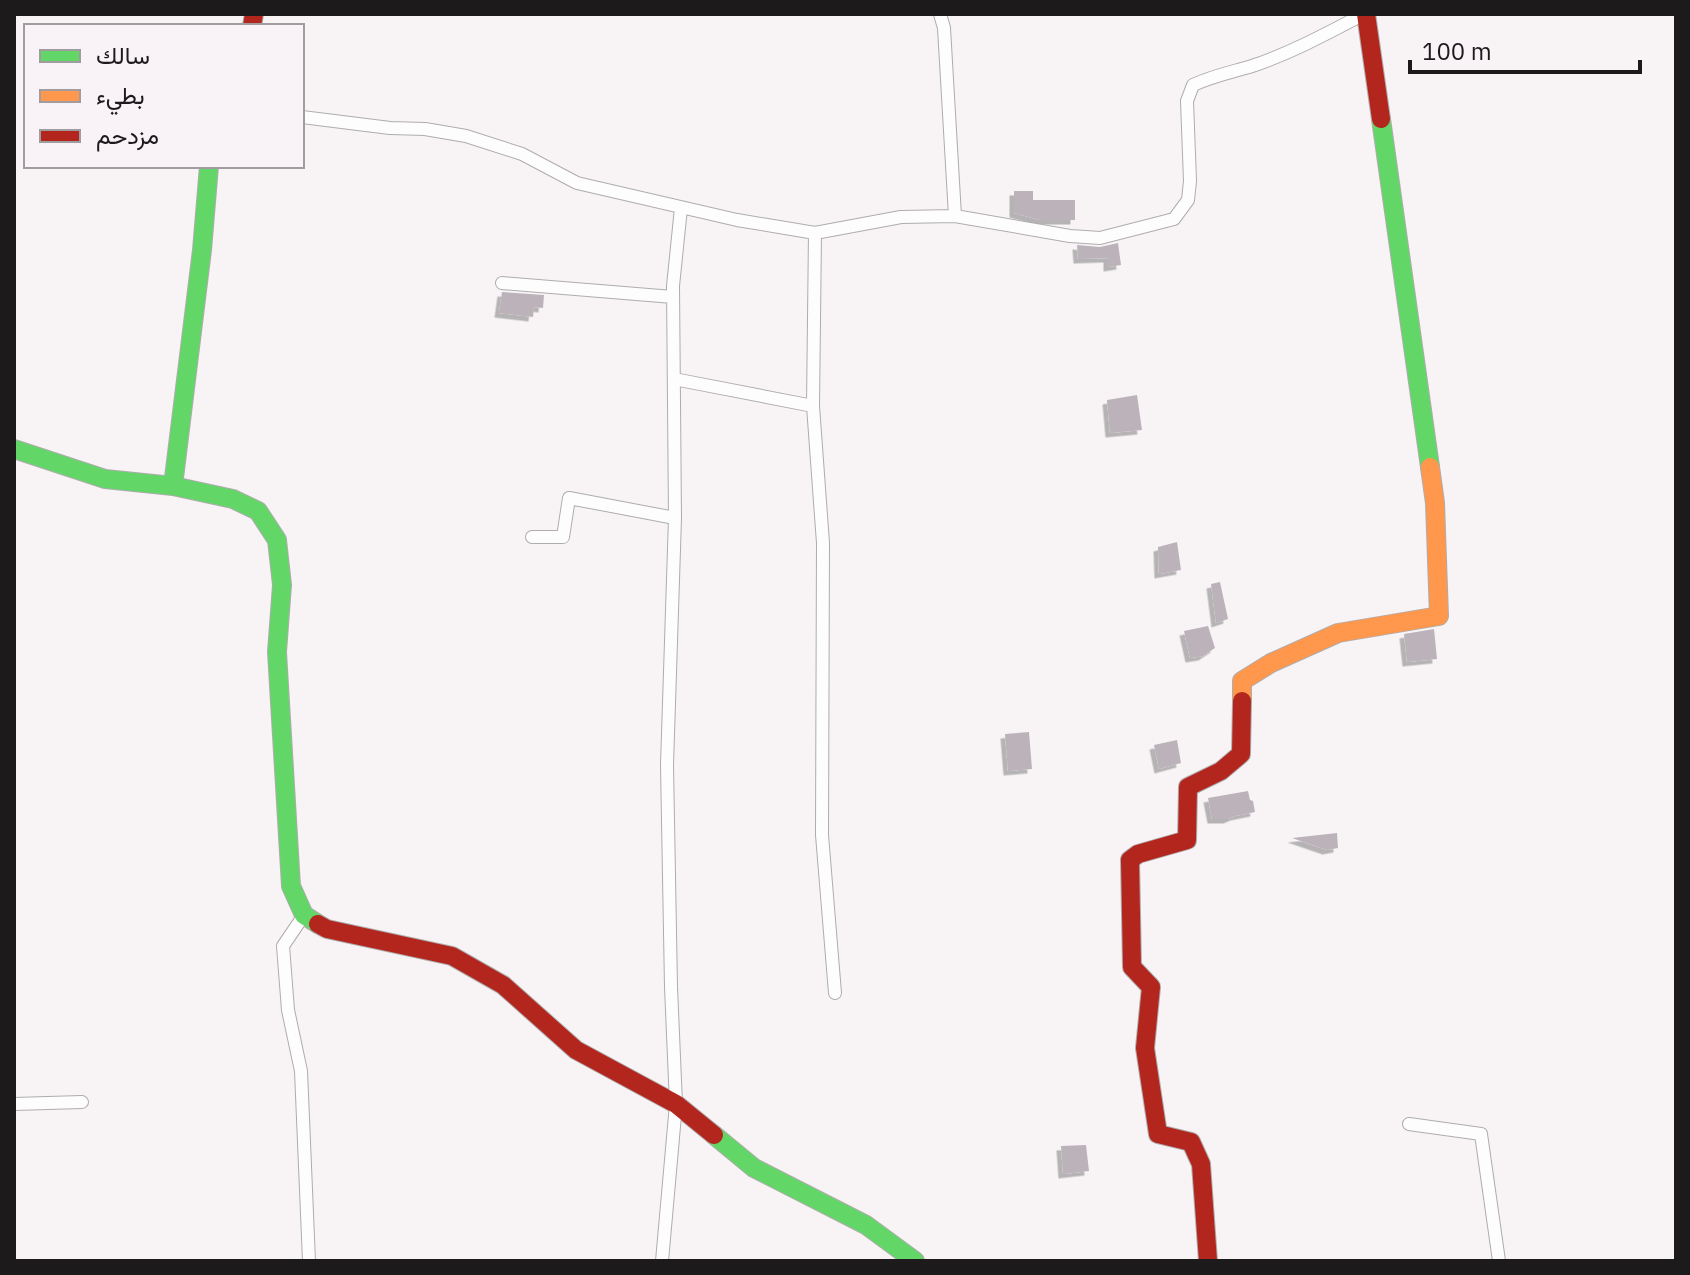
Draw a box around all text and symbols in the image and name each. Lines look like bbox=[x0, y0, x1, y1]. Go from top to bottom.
legend bbox=[24, 24, 304, 168]
scale bar bbox=[1410, 24, 1640, 74]
text: 100 m bbox=[1422, 35, 1492, 67]
text: سالك bbox=[96, 39, 150, 71]
text: بطيء bbox=[96, 79, 145, 115]
text: مزدحم bbox=[96, 119, 159, 152]

